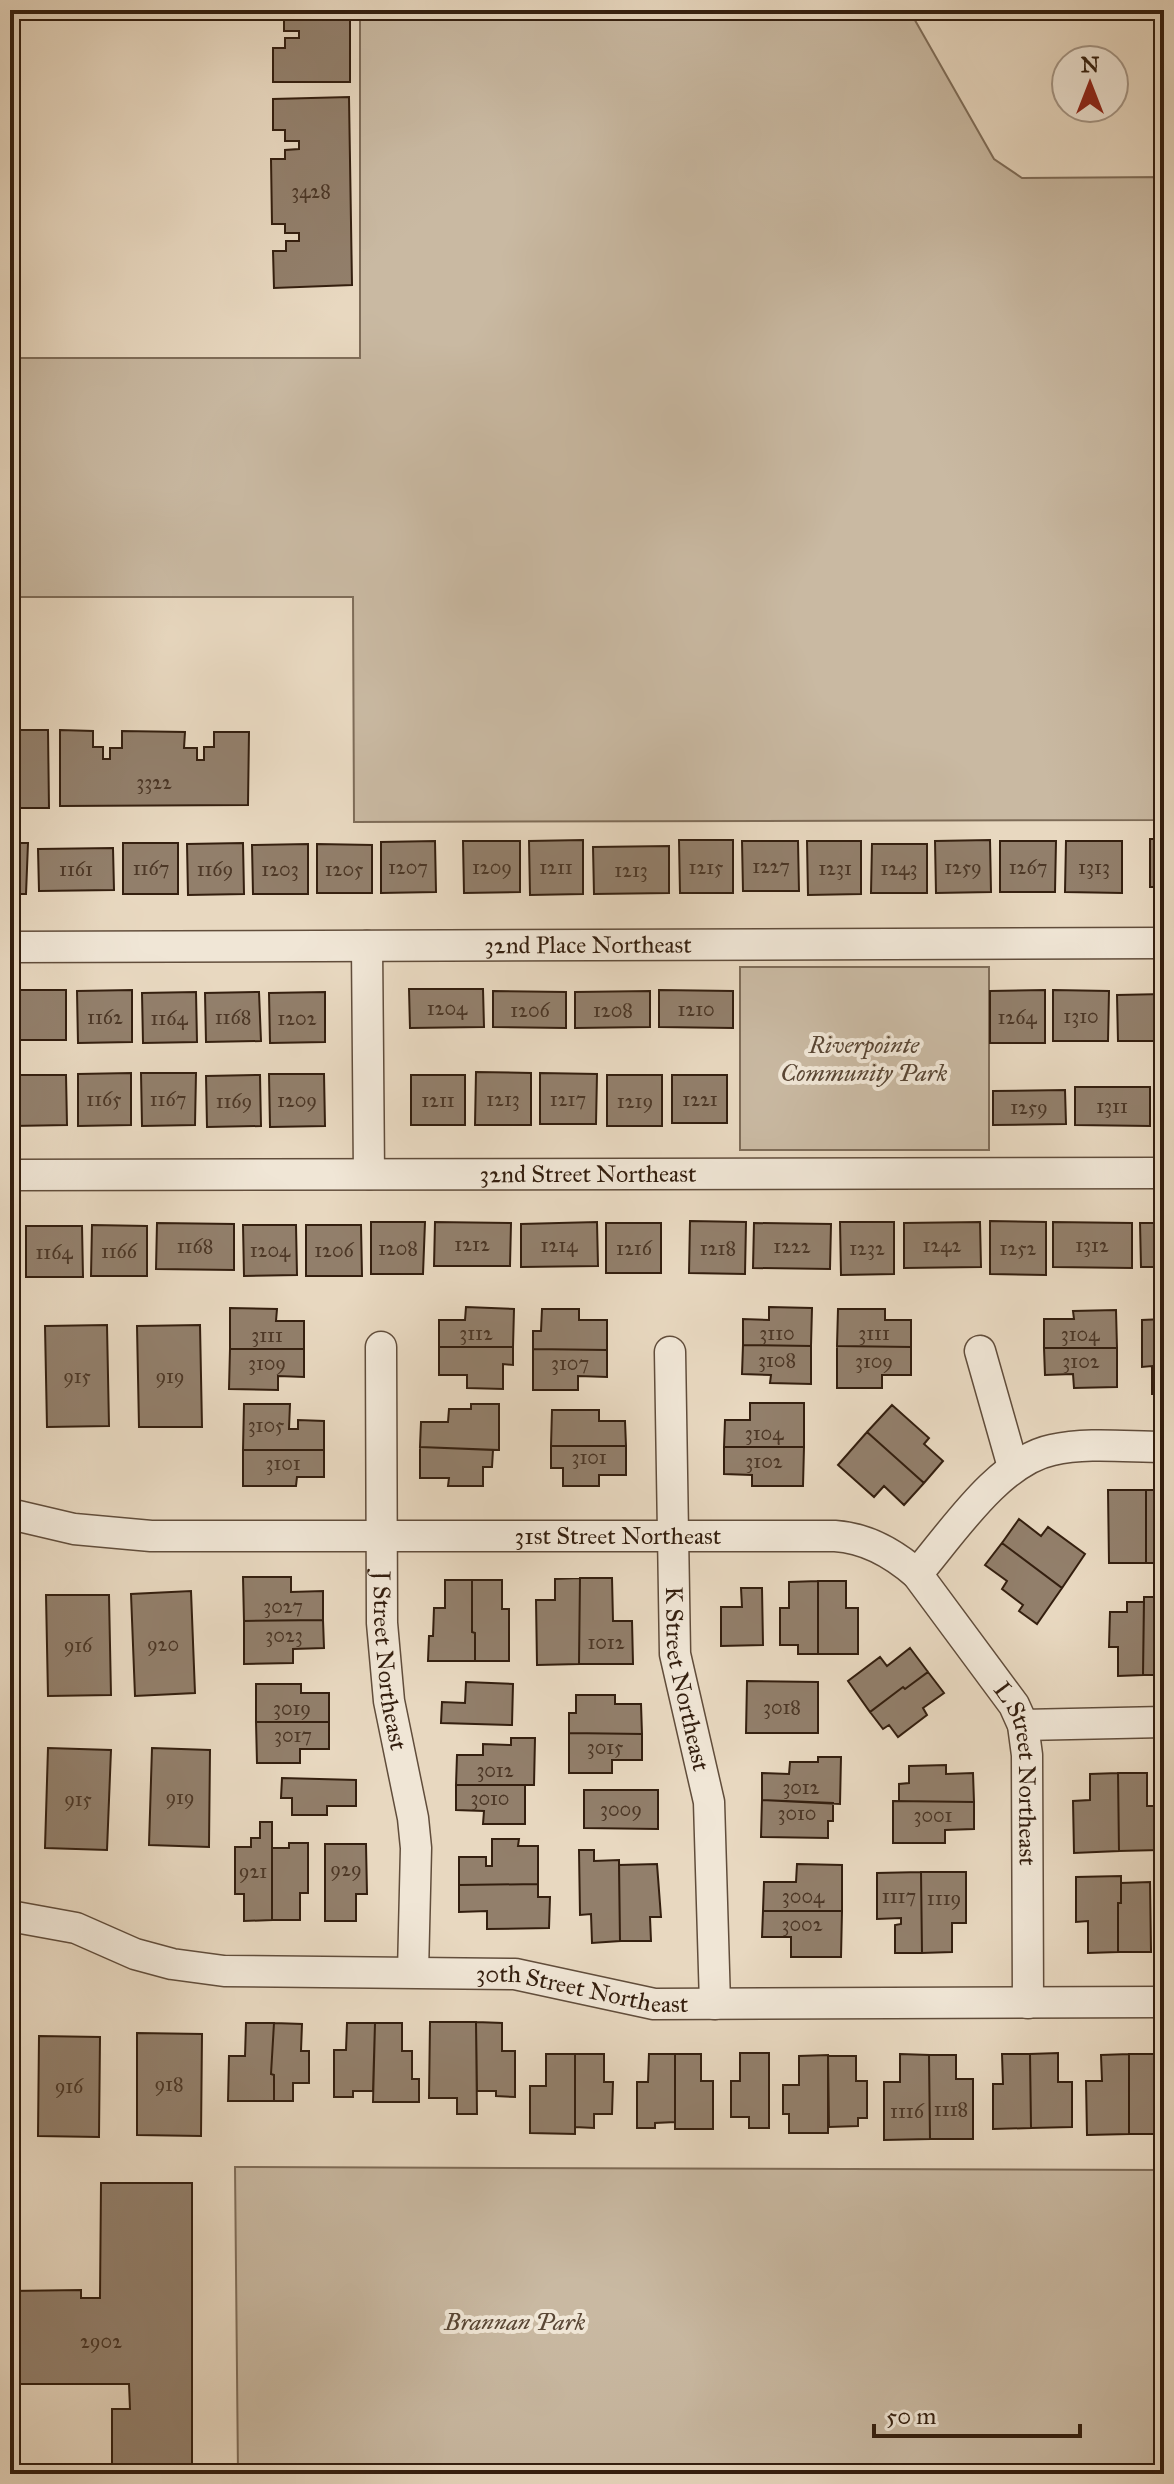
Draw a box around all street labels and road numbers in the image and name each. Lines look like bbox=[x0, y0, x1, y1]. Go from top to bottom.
street label: 32nd Place Northeast bbox=[484, 930, 692, 960]
street label: 32nd Street Northeast bbox=[480, 1159, 697, 1189]
street label: 31st Street Northeast bbox=[515, 1521, 722, 1551]
street label: J Street Northeast bbox=[367, 1568, 414, 1753]
street label: K Street Northeast bbox=[659, 1586, 717, 1774]
street label: L Street Northeast bbox=[987, 1676, 1042, 1866]
street label: 30th Street Northeast bbox=[476, 1959, 689, 2019]

